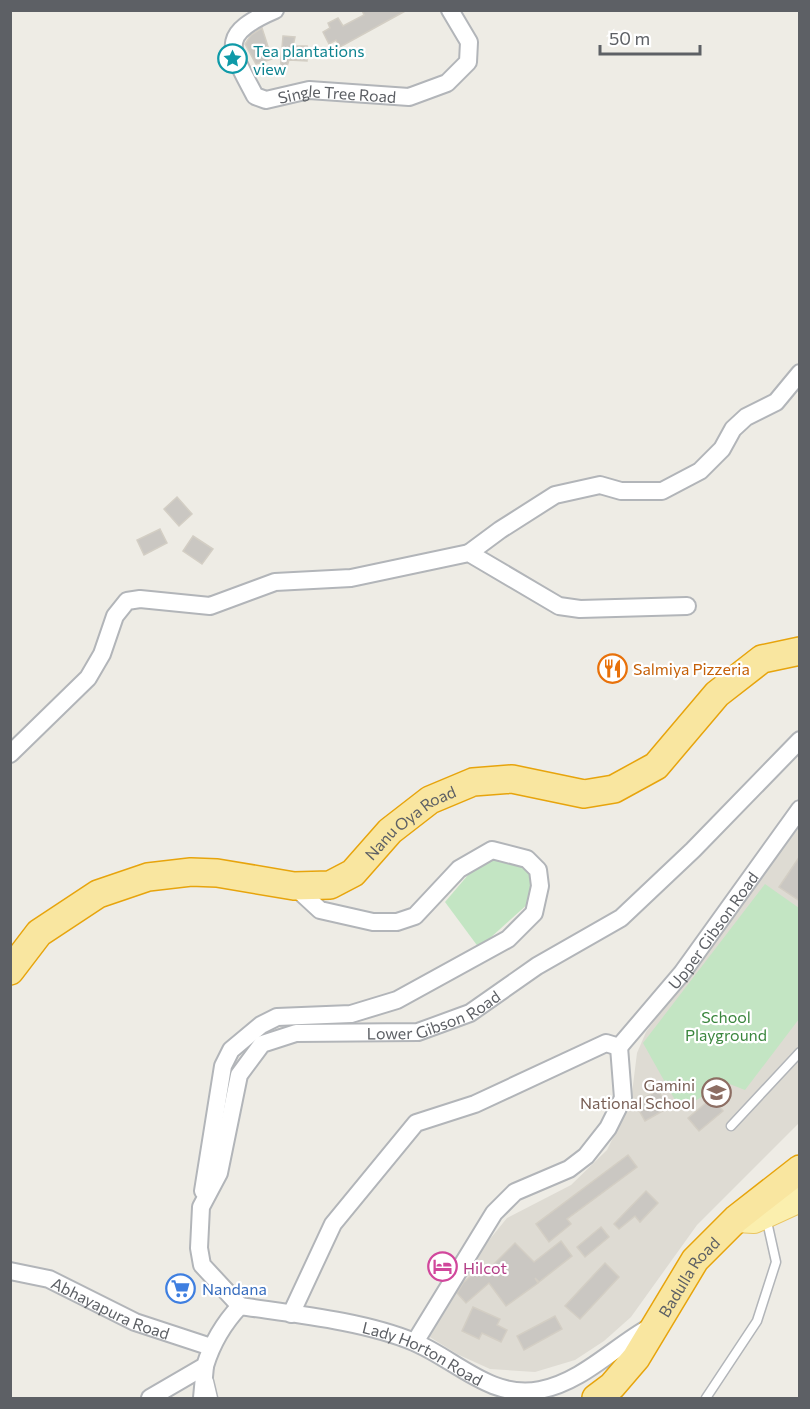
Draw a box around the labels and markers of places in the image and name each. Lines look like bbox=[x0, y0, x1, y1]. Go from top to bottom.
place label: Tea plantations view bbox=[253, 41, 365, 78]
place icon: Tea plantations view bbox=[216, 43, 248, 75]
restaurant icon: Salmiya Pizzeria bbox=[596, 652, 628, 684]
place label: Salmiya Pizzeria bbox=[633, 659, 750, 678]
place label: Gamini National School bbox=[580, 1075, 695, 1112]
school or university icon: Gamini National School bbox=[700, 1077, 732, 1109]
hotel icon: Hilcot bbox=[426, 1251, 458, 1283]
place label: Hilcot bbox=[463, 1258, 508, 1277]
supermarket icon: Nandana bbox=[165, 1272, 197, 1304]
place label: Nandana bbox=[202, 1279, 267, 1298]

